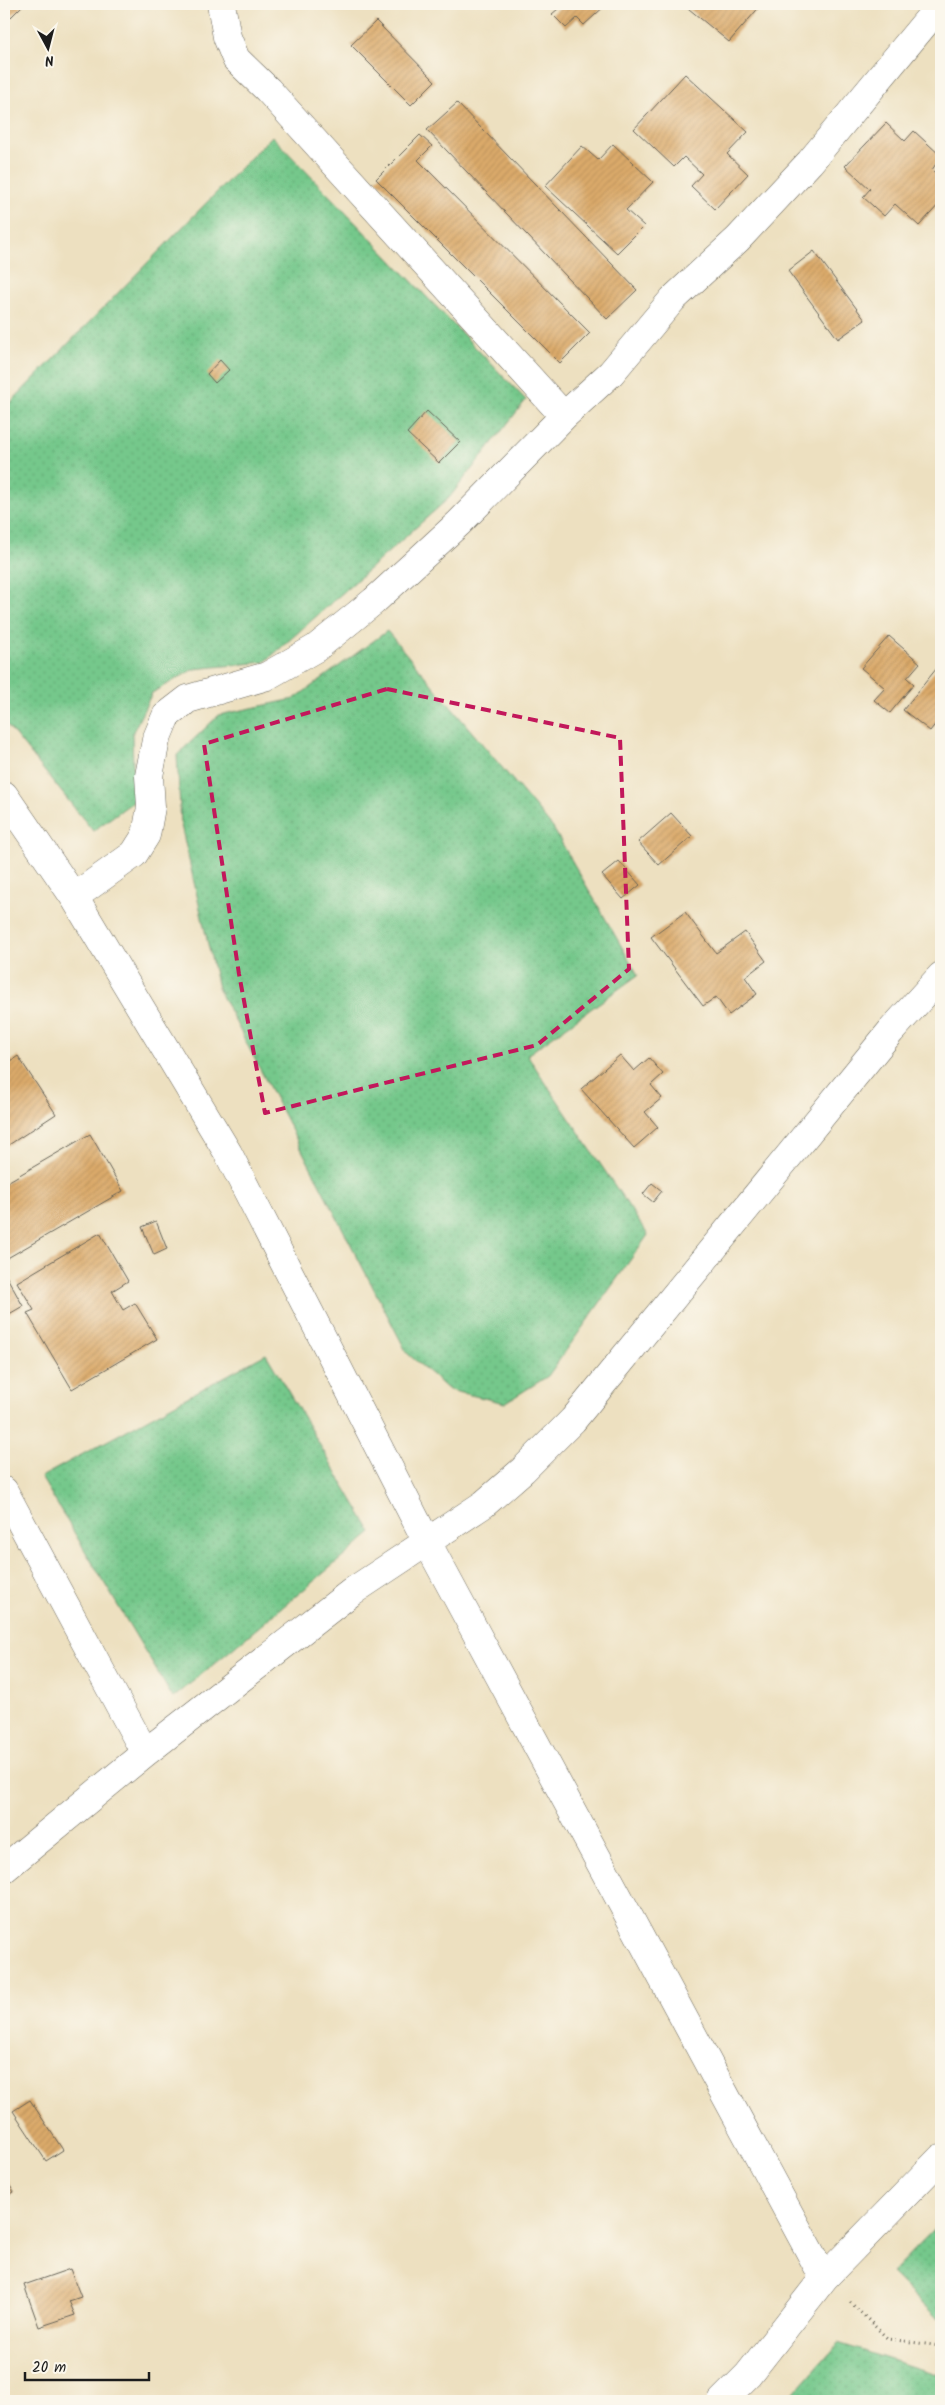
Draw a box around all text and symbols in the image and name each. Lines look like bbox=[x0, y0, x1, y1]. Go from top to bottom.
north arrow bbox=[22, 22, 72, 72]
text: N bbox=[44, 48, 55, 71]
scale bar bbox=[25, 2350, 149, 2382]
text: 20 m bbox=[32, 2356, 66, 2380]

